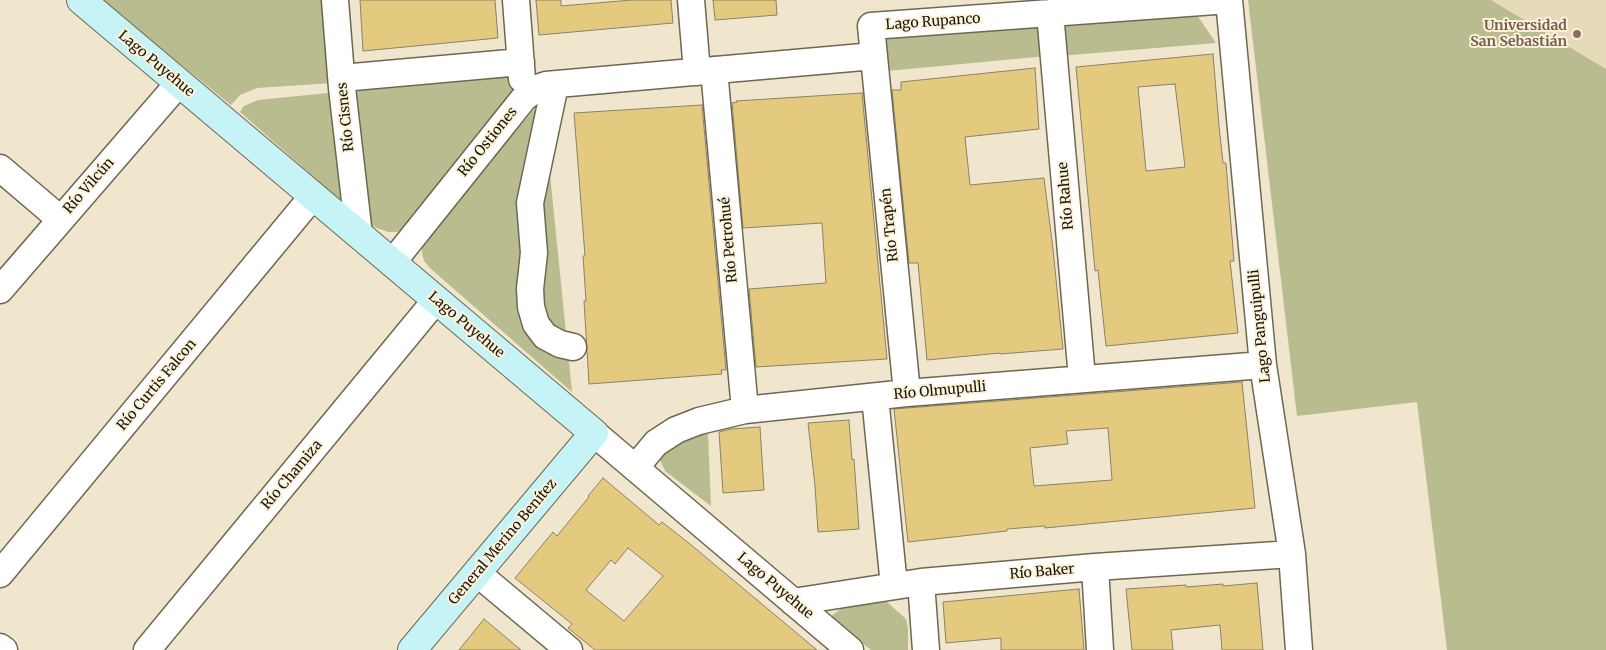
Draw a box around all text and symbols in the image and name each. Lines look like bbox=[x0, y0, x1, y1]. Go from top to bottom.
street label: Lago Rupanco bbox=[885, 10, 981, 34]
place label: Universidad San Sebastián bbox=[1470, 18, 1567, 50]
street label: Lago Puyehue bbox=[115, 27, 197, 101]
marker: Universidad San Sebastián bbox=[1571, 28, 1583, 40]
street label: Río Cisnes bbox=[334, 82, 358, 152]
street label: Río Ostiones bbox=[455, 104, 521, 180]
street label: Río Vilcún bbox=[60, 155, 118, 217]
street label: Río Rahue bbox=[1055, 161, 1077, 231]
street label: Río Trapén bbox=[878, 187, 902, 263]
street label: Río Petrohué bbox=[717, 196, 741, 284]
street label: Lago Panguipulli bbox=[1246, 268, 1274, 384]
street label: Lago Puyehue bbox=[425, 288, 507, 362]
street label: Río Curtis Falcon bbox=[114, 336, 200, 434]
street label: Río Olmupulli bbox=[893, 379, 987, 403]
street label: Río Chamiza bbox=[258, 437, 326, 513]
street label: General Merino Benítez bbox=[445, 476, 561, 608]
street label: Lago Puyehue bbox=[734, 549, 816, 623]
street label: Río Baker bbox=[1009, 561, 1075, 583]

